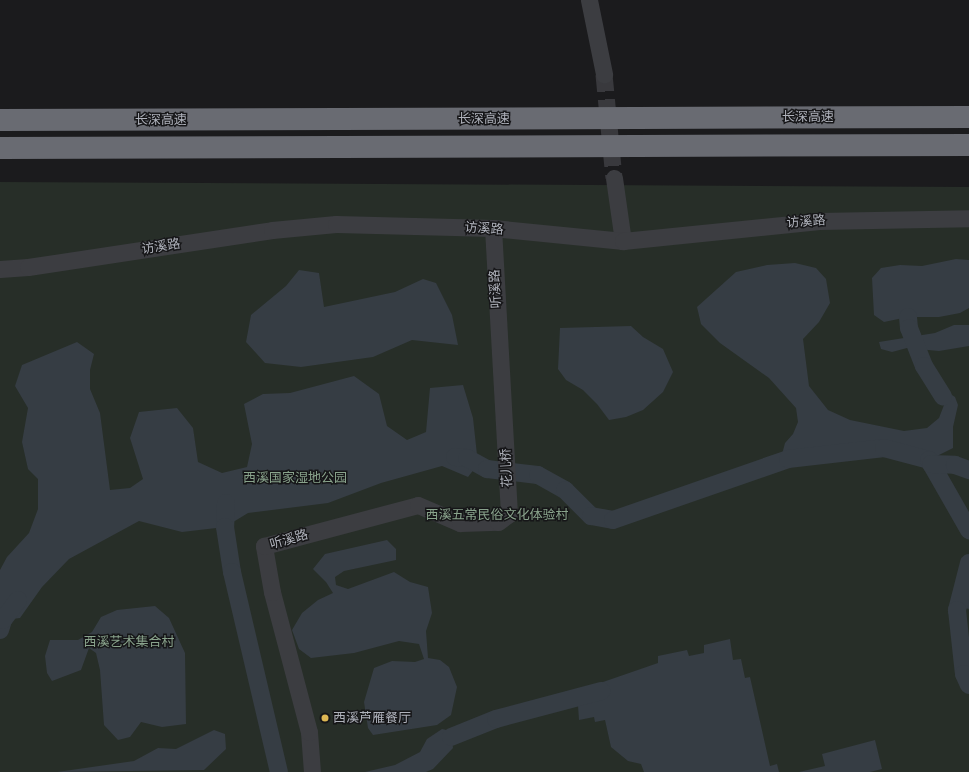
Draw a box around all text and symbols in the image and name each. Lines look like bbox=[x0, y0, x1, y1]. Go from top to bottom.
street label: 长深高速 bbox=[782, 109, 834, 125]
street label: 长深高速 bbox=[458, 111, 510, 127]
street label: 长深高速 bbox=[135, 112, 187, 128]
street label: 访溪路 bbox=[786, 213, 826, 231]
street label: 访溪路 bbox=[464, 220, 504, 238]
street label: 访溪路 bbox=[141, 236, 181, 258]
street label: 听溪路 bbox=[487, 269, 505, 309]
street label: 花儿桥 bbox=[498, 448, 516, 488]
park label: 西溪国家湿地公园 bbox=[243, 470, 347, 486]
park label: 西溪五常民俗文化体验村 bbox=[426, 507, 568, 523]
street label: 听溪路 bbox=[268, 527, 310, 553]
park label: 西溪艺术集合村 bbox=[84, 634, 174, 650]
place label: 西溪芦雁餐厅 bbox=[333, 710, 411, 726]
marker: 西溪芦雁餐厅 bbox=[320, 713, 330, 723]

